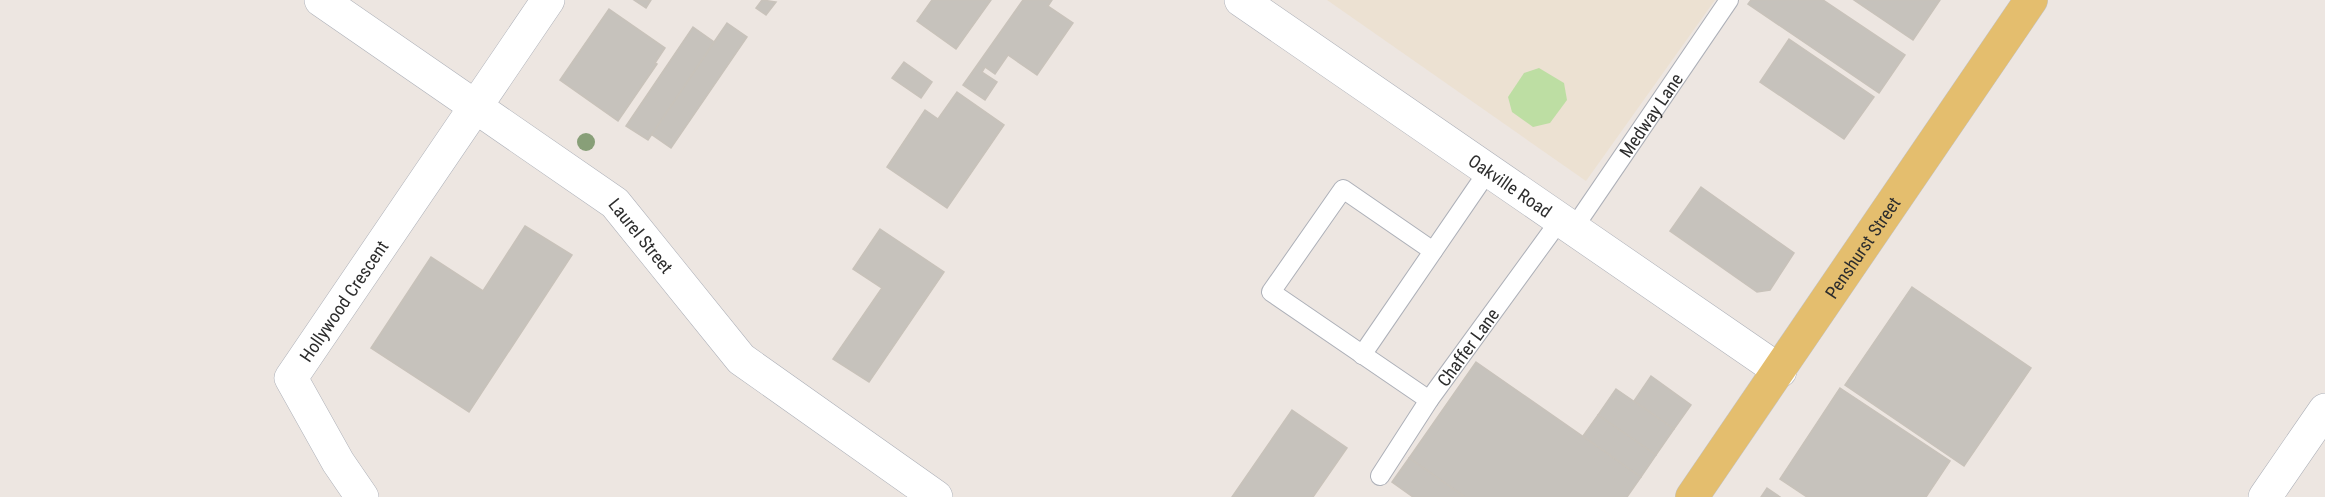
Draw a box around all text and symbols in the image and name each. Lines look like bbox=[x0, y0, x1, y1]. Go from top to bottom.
street label: Medway Lane bbox=[1615, 69, 1687, 161]
street label: Oakville Road bbox=[1465, 149, 1556, 221]
street label: Penshurst Street bbox=[1820, 193, 1904, 302]
street label: Laurel Street bbox=[605, 194, 678, 277]
street label: Hollywood Crescent bbox=[295, 236, 392, 365]
street label: Chaffer Lane bbox=[1432, 304, 1503, 390]

